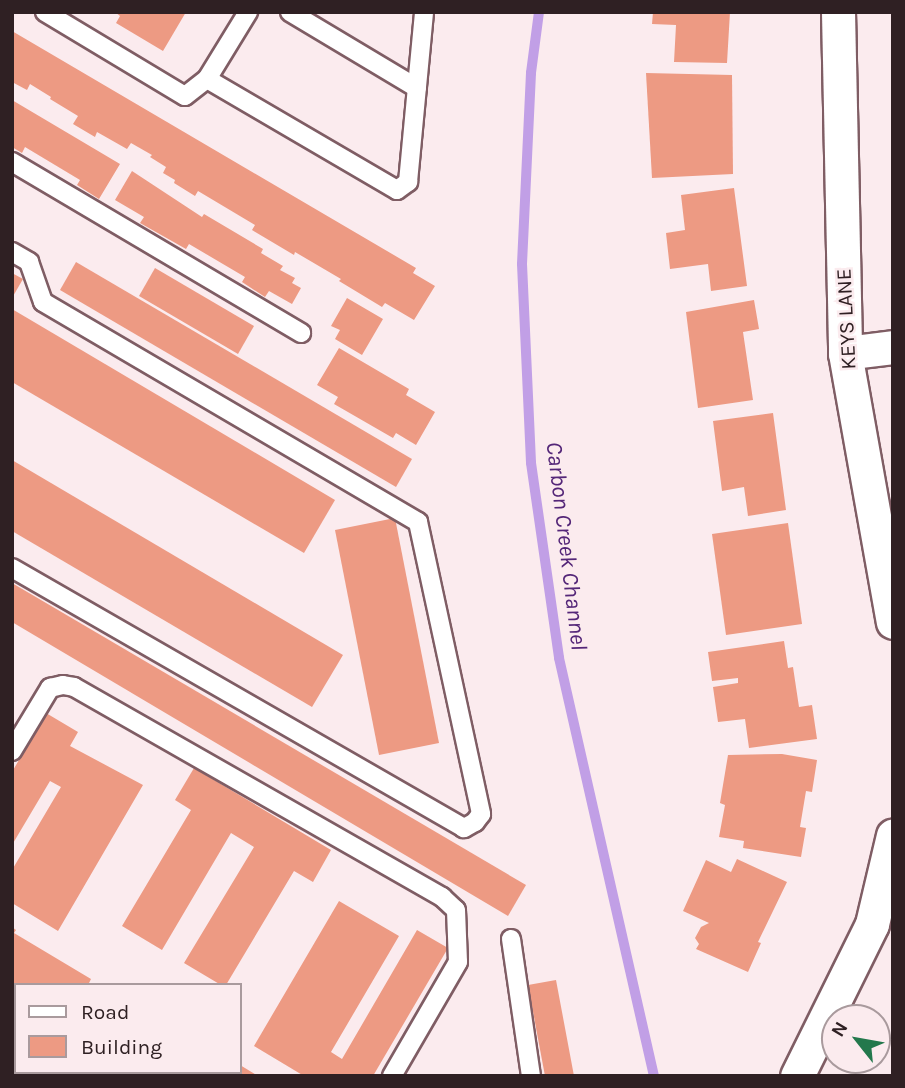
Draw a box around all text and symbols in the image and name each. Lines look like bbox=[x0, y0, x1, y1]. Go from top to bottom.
street label: KEYS LANE bbox=[831, 268, 861, 370]
water label: Carbon Creek Channel bbox=[540, 440, 592, 652]
legend bbox=[14, 983, 242, 1074]
text: Road bbox=[81, 1000, 129, 1024]
north arrow bbox=[821, 1004, 891, 1074]
text: N bbox=[827, 1018, 853, 1041]
text: Building bbox=[81, 1035, 162, 1059]

